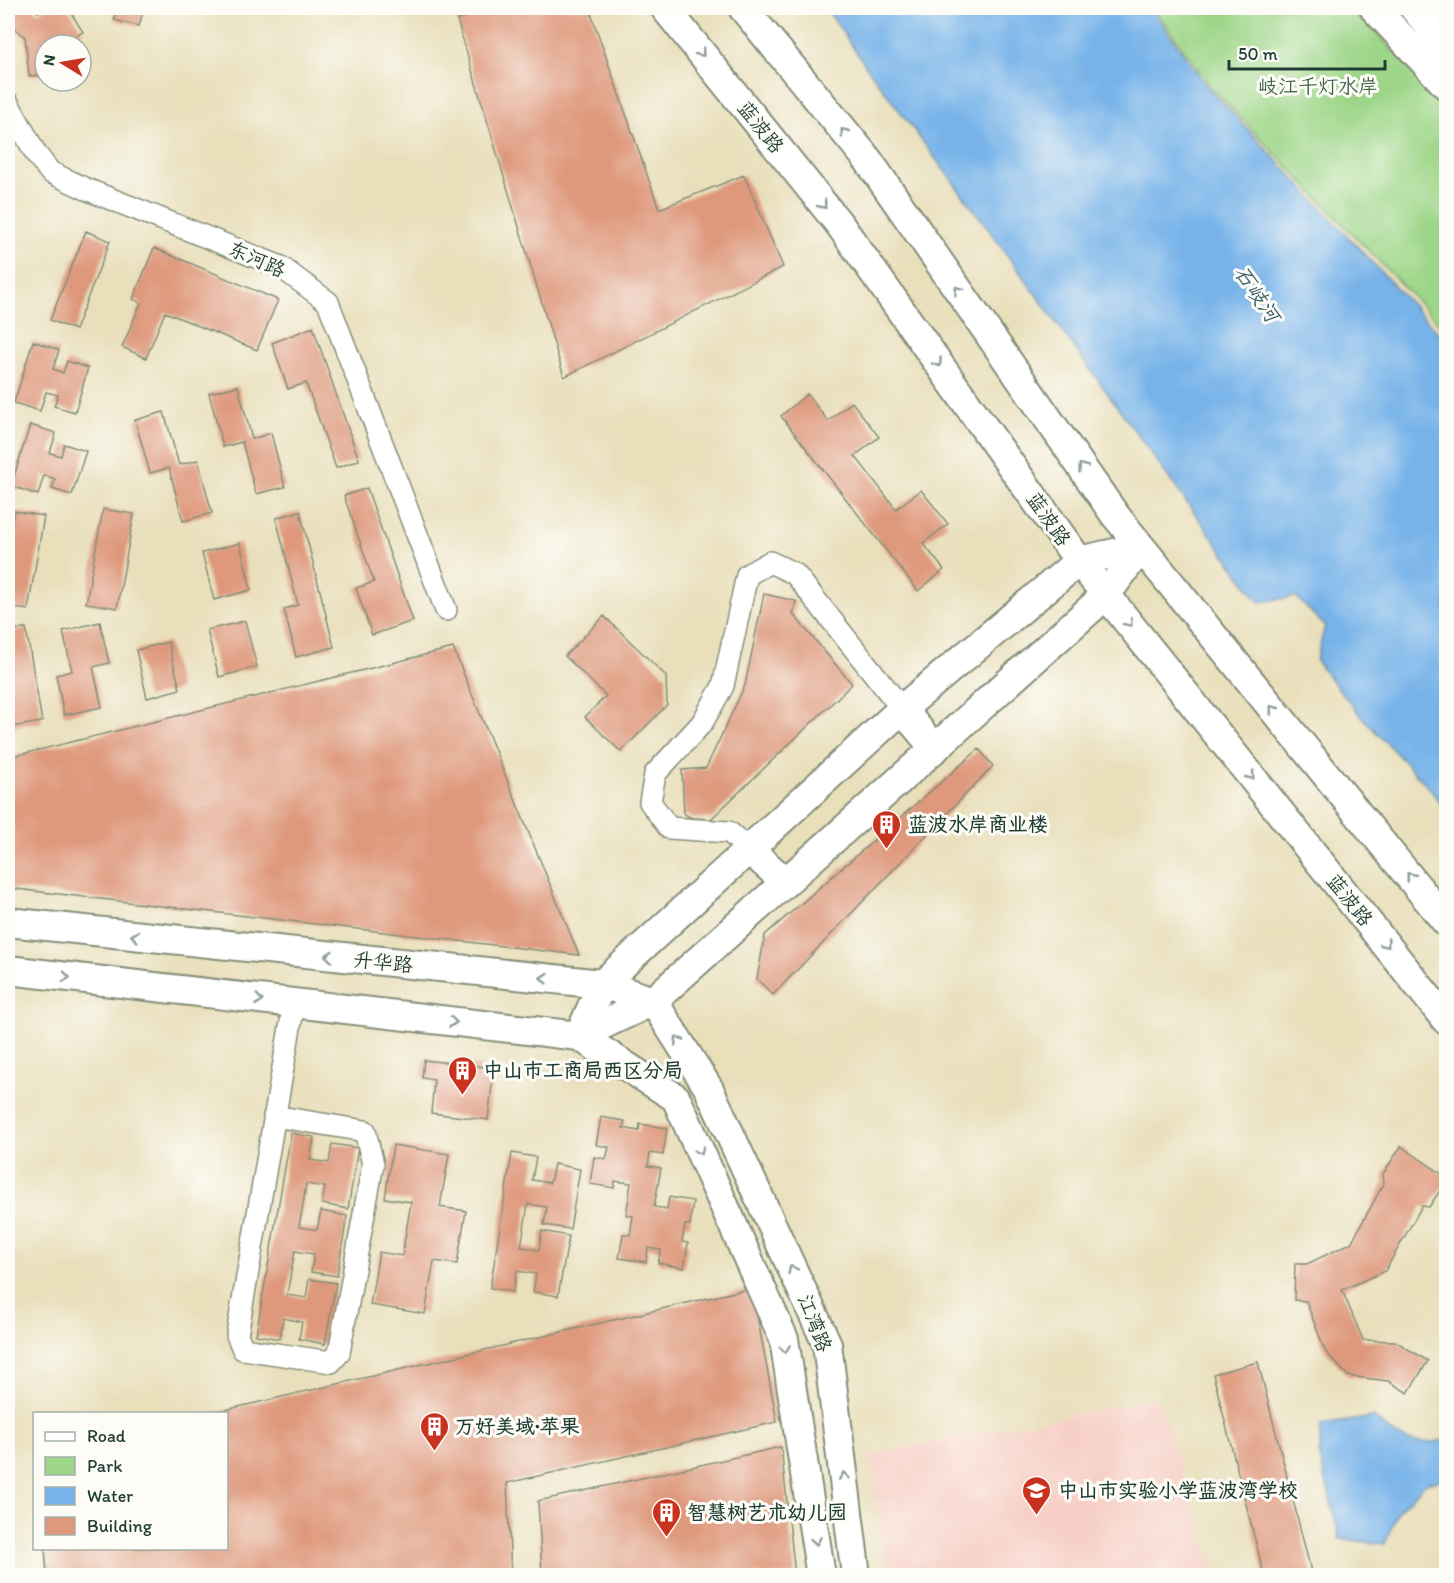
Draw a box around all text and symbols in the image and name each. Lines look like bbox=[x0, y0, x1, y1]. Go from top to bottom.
north arrow bbox=[33, 33, 93, 93]
scale bar bbox=[1229, 33, 1385, 71]
text: 50 m bbox=[1238, 43, 1278, 65]
one-way arrow bbox=[694, 46, 705, 57]
text: N bbox=[38, 53, 59, 67]
park label: 岐江千灯水岸 bbox=[1258, 74, 1378, 98]
street label: 蓝波路 bbox=[733, 96, 790, 159]
one-way arrow bbox=[841, 127, 852, 138]
one-way arrow bbox=[816, 198, 827, 209]
street label: 东河路 bbox=[225, 236, 290, 283]
water label: 石岐河 bbox=[1229, 261, 1287, 329]
one-way arrow bbox=[954, 285, 965, 296]
one-way arrow bbox=[931, 356, 942, 367]
one-way arrow bbox=[1078, 462, 1089, 473]
street label: 蓝波路 bbox=[1022, 488, 1077, 551]
one-way arrow bbox=[1121, 616, 1132, 627]
one-way arrow bbox=[1270, 705, 1281, 716]
one-way arrow bbox=[1243, 769, 1254, 780]
building icon: 蓝波水岸商业楼 bbox=[871, 808, 903, 850]
place label: 蓝波水岸商业楼 bbox=[908, 812, 1048, 836]
street label: 蓝波路 bbox=[1322, 869, 1379, 932]
one-way arrow bbox=[1406, 872, 1417, 883]
one-way arrow bbox=[130, 930, 140, 943]
one-way arrow bbox=[1378, 937, 1389, 948]
street label: 升华路 bbox=[352, 947, 415, 977]
one-way arrow bbox=[324, 950, 334, 963]
one-way arrow bbox=[61, 970, 70, 983]
one-way arrow bbox=[539, 972, 548, 985]
one-way arrow bbox=[255, 993, 264, 1006]
one-way arrow bbox=[448, 1015, 458, 1028]
one-way arrow bbox=[673, 1036, 685, 1046]
building icon: 中山市工商局西区分局 bbox=[446, 1054, 478, 1096]
place label: 中山市工商局西区分局 bbox=[483, 1058, 683, 1082]
one-way arrow bbox=[692, 1145, 704, 1156]
one-way arrow bbox=[787, 1264, 799, 1275]
street label: 江湾路 bbox=[793, 1291, 837, 1356]
one-way arrow bbox=[779, 1344, 791, 1353]
building icon: 万好美域·苹果 bbox=[418, 1410, 450, 1452]
legend bbox=[33, 1412, 228, 1550]
place label: 万好美域·苹果 bbox=[455, 1414, 580, 1438]
text: Road bbox=[87, 1425, 126, 1447]
text: Park bbox=[87, 1455, 122, 1477]
one-way arrow bbox=[838, 1471, 850, 1480]
school or university icon: 中山市实验小学蓝波湾学校 bbox=[1021, 1474, 1053, 1516]
place label: 中山市实验小学蓝波湾学校 bbox=[1058, 1478, 1298, 1502]
text: Water bbox=[87, 1485, 133, 1507]
building icon: 智慧树艺术幼儿园 bbox=[650, 1496, 682, 1538]
place label: 智慧树艺术幼儿园 bbox=[687, 1500, 847, 1524]
text: Building bbox=[87, 1515, 153, 1537]
one-way arrow bbox=[809, 1536, 822, 1546]

